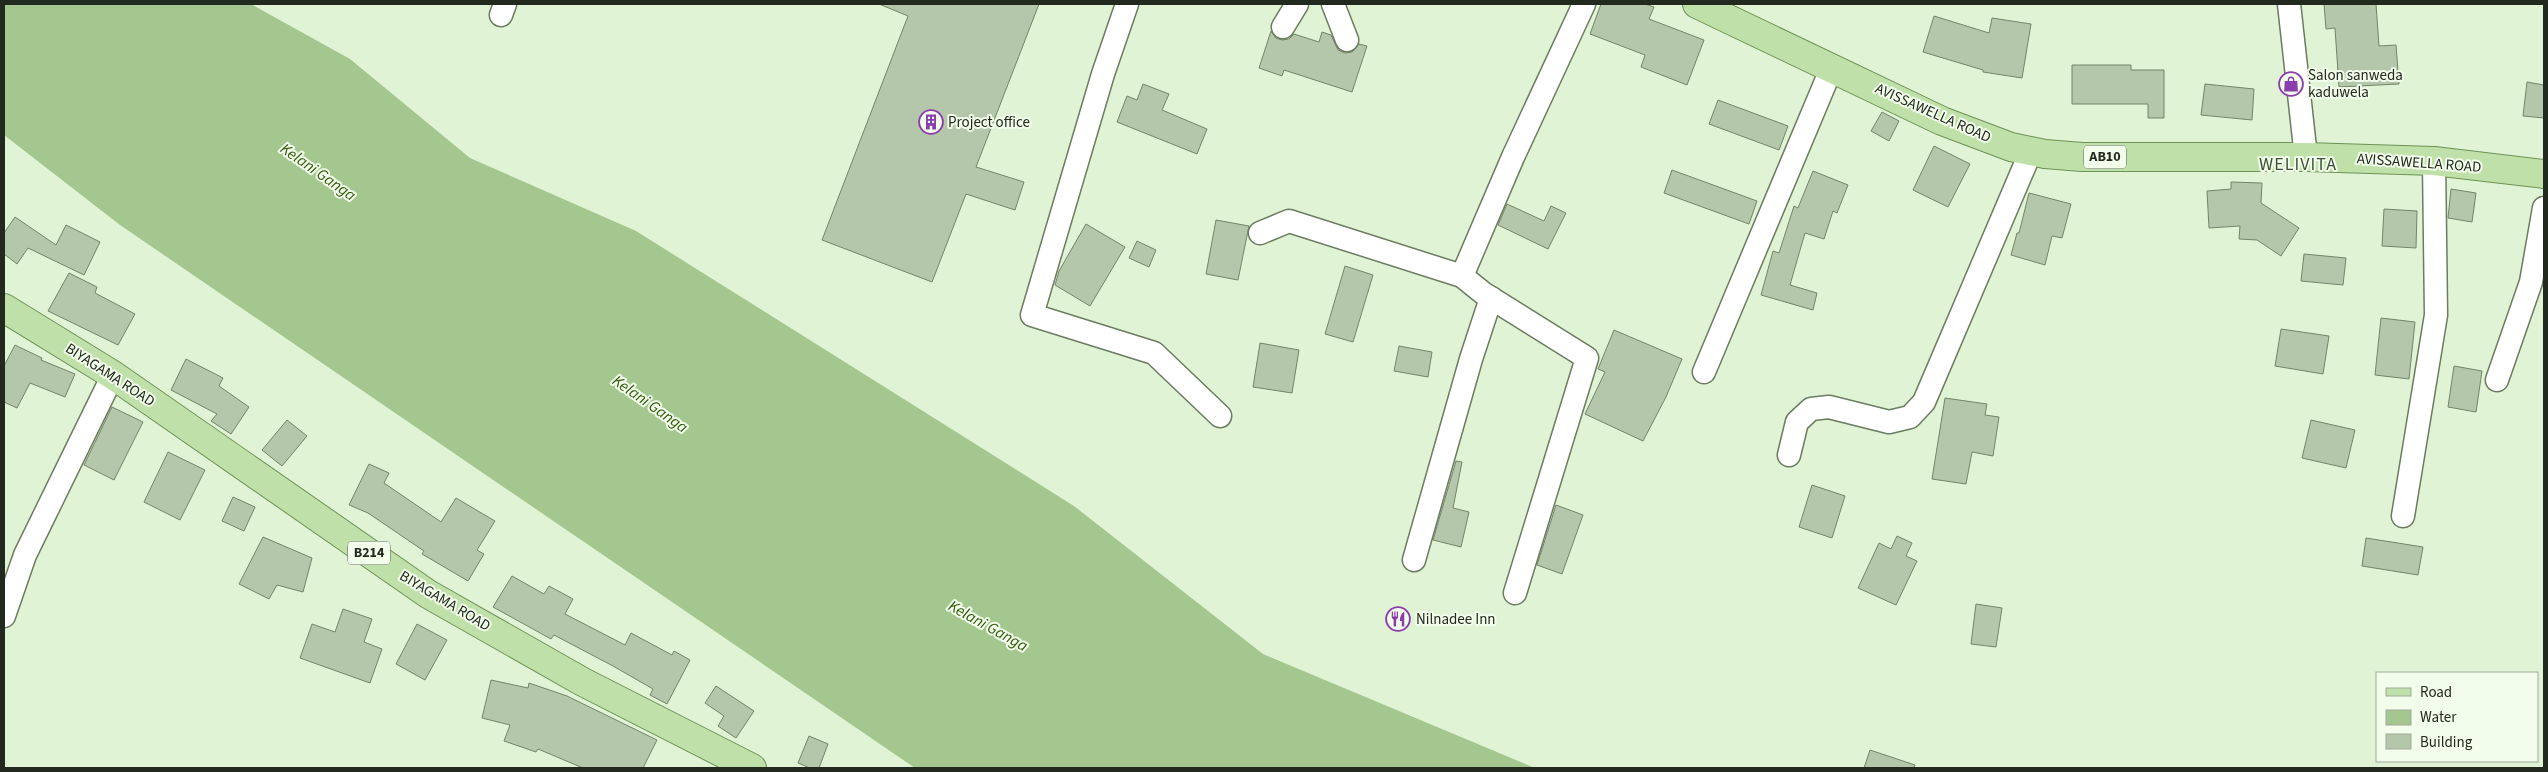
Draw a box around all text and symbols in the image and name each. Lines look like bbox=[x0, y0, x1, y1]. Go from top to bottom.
place label: Salon sanweda kaduwela bbox=[2308, 65, 2403, 103]
shop icon: Salon sanweda kaduwela bbox=[2278, 71, 2304, 97]
street label: AVISSAWELLA ROAD bbox=[1872, 78, 1994, 148]
building icon: Project office bbox=[918, 109, 944, 135]
place label: Project office bbox=[948, 112, 1030, 133]
water label: Kelani Ganga bbox=[276, 138, 361, 206]
road number: AB10 bbox=[2084, 146, 2126, 168]
street label: AVISSAWELLA ROAD bbox=[2356, 148, 2482, 178]
district label: WELIVITA bbox=[2259, 152, 2337, 177]
street label: BIYAGAMA ROAD bbox=[61, 338, 159, 412]
water label: Kelani Ganga bbox=[608, 370, 693, 438]
road number: B214 bbox=[348, 542, 390, 564]
street label: BIYAGAMA ROAD bbox=[396, 566, 494, 636]
water label: Kelani Ganga bbox=[944, 595, 1032, 657]
restaurant icon: Nilnadee Inn bbox=[1385, 606, 1411, 632]
place label: Nilnadee Inn bbox=[1416, 609, 1496, 630]
legend bbox=[2376, 672, 2538, 762]
text: Road bbox=[2420, 682, 2452, 703]
text: Water bbox=[2420, 707, 2457, 728]
text: Building bbox=[2420, 732, 2473, 753]

